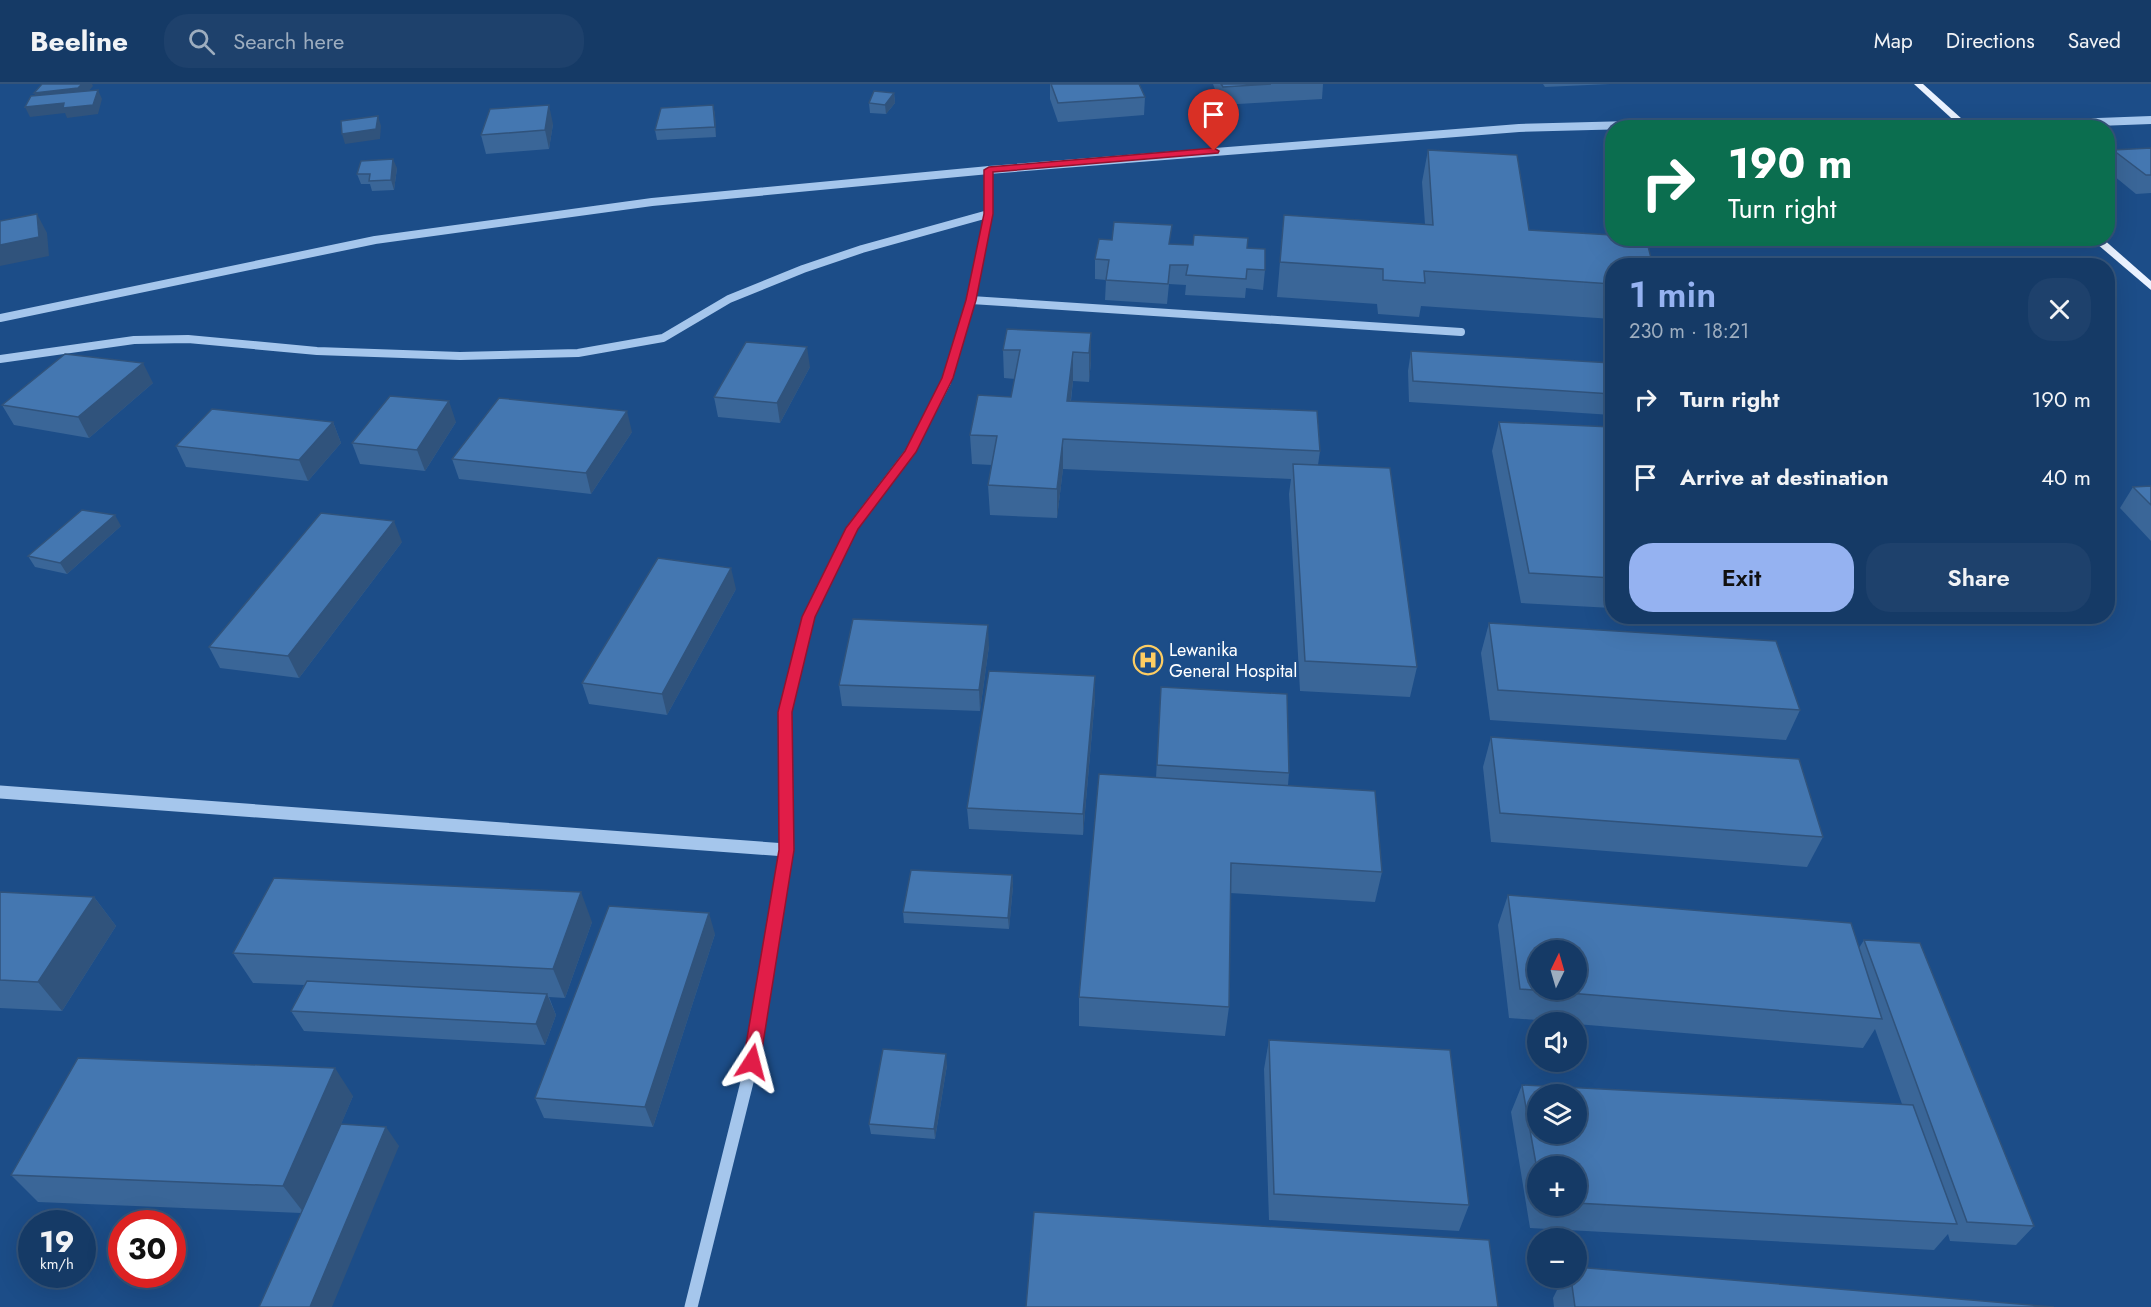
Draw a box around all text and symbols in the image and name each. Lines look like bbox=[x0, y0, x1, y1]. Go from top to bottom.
search box bbox=[164, 14, 584, 68]
text: Beeline bbox=[30, 21, 128, 62]
icon: search bbox=[185, 25, 218, 58]
text: Search here bbox=[233, 25, 344, 57]
text: Map bbox=[1874, 26, 1913, 56]
text: Directions bbox=[1946, 26, 2035, 56]
text: Saved bbox=[2068, 26, 2121, 56]
pin bbox=[1188, 89, 1239, 151]
icon: arrive bbox=[1197, 98, 1230, 131]
text: 190 m bbox=[1728, 133, 1852, 194]
icon: right bbox=[1629, 144, 1707, 222]
text: Turn right bbox=[1728, 189, 1836, 228]
text: 1 min bbox=[1629, 268, 1716, 320]
button: close bbox=[2028, 278, 2091, 341]
text: 230 m · 18:21 bbox=[1629, 317, 1749, 346]
icon: right bbox=[1629, 383, 1662, 416]
text: Turn right bbox=[1680, 383, 1780, 415]
text: 190 m bbox=[2031, 383, 2091, 415]
icon: arrive bbox=[1629, 461, 1662, 494]
text: Arrive at destination bbox=[1680, 461, 1889, 493]
text: 40 m bbox=[2041, 461, 2091, 493]
button: Exit bbox=[1629, 543, 1854, 612]
button: Share bbox=[1866, 543, 2091, 612]
place label: Lewanika General Hospital bbox=[1169, 637, 1297, 684]
hospital icon: Lewanika General Hospital bbox=[1132, 644, 1164, 676]
north arrow bbox=[1527, 940, 1587, 1000]
map controls bbox=[1527, 940, 1587, 1288]
button: sound bbox=[1527, 1012, 1587, 1072]
position arrow bbox=[720, 1030, 784, 1094]
button: layers bbox=[1527, 1084, 1587, 1144]
button: + bbox=[1527, 1156, 1587, 1216]
speed limit sign: 30 bbox=[108, 1210, 186, 1288]
text: 19 bbox=[39, 1220, 75, 1263]
button: − bbox=[1527, 1228, 1587, 1288]
text: km/h bbox=[40, 1253, 74, 1275]

